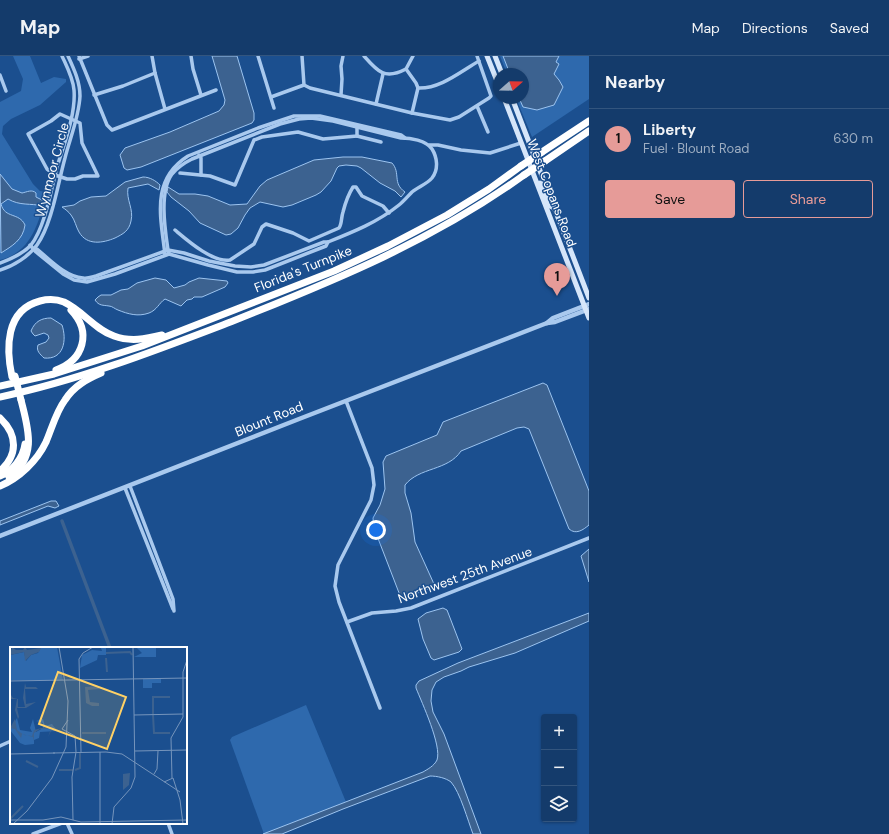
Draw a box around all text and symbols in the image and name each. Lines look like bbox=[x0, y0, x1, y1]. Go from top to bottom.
text: Map bbox=[20, 15, 60, 40]
text: Map bbox=[692, 19, 720, 37]
text: Directions bbox=[742, 19, 808, 37]
text: Saved bbox=[830, 19, 869, 37]
north arrow bbox=[493, 68, 529, 104]
text: Nearby bbox=[605, 71, 665, 93]
text: Liberty bbox=[643, 120, 696, 140]
street label: Wynmoor Circle bbox=[31, 121, 73, 219]
text: 1 bbox=[616, 130, 620, 147]
text: 630 m bbox=[833, 130, 873, 147]
street label: West Copans Road bbox=[524, 137, 580, 249]
text: Fuel · Blount Road bbox=[643, 140, 749, 157]
button: Save bbox=[605, 180, 735, 218]
button: Share bbox=[743, 180, 873, 218]
street label: Florida's Turnpike bbox=[252, 242, 354, 296]
pin: 1 bbox=[544, 263, 570, 296]
street label: Blount Road bbox=[232, 398, 306, 440]
your location bbox=[366, 520, 386, 540]
street label: Northwest 25th Avenue bbox=[396, 543, 534, 607]
inset map bbox=[10, 647, 187, 824]
map controls bbox=[541, 714, 577, 822]
button: + bbox=[541, 714, 577, 750]
button: − bbox=[541, 750, 577, 786]
button: layers bbox=[541, 786, 577, 822]

